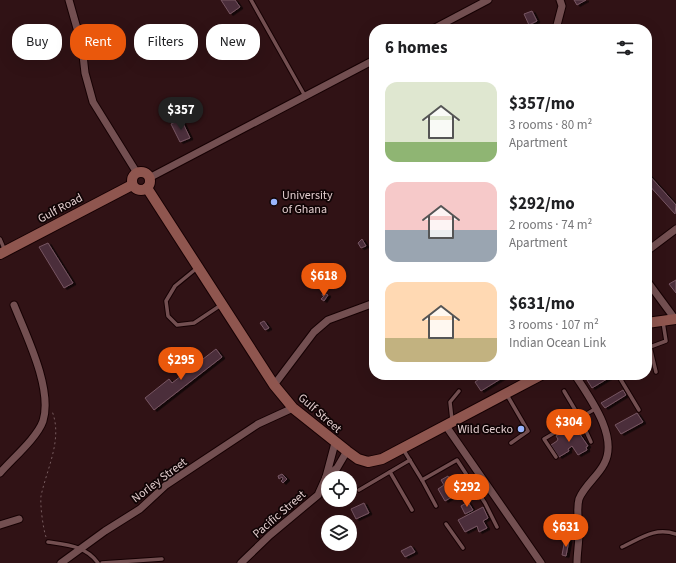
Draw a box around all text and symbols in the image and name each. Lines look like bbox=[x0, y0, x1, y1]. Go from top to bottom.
chip: Buy bbox=[12, 24, 62, 60]
chip: Rent bbox=[70, 24, 126, 60]
chip: Filters bbox=[134, 24, 198, 60]
chip: New bbox=[206, 24, 260, 60]
text: 6 homes bbox=[385, 36, 447, 60]
icon: filters bbox=[614, 37, 636, 59]
text: $357/mo bbox=[509, 92, 575, 116]
pin: $357 bbox=[157, 97, 205, 131]
icon: home bbox=[417, 98, 465, 146]
text: $357 bbox=[167, 101, 195, 119]
text: 3 rooms · 80 m² bbox=[509, 116, 592, 134]
text: Apartment bbox=[509, 134, 567, 152]
place label: University of Ghana bbox=[282, 187, 333, 218]
street label: Gulf Road bbox=[35, 190, 86, 227]
text: $292/mo bbox=[509, 192, 575, 216]
marker: University of Ghana bbox=[269, 197, 279, 207]
icon: home bbox=[417, 198, 465, 246]
text: 2 rooms · 74 m² bbox=[509, 216, 592, 234]
text: Apartment bbox=[509, 234, 567, 252]
pin: $618 bbox=[300, 263, 348, 297]
text: $618 bbox=[310, 267, 338, 285]
text: $631/mo bbox=[509, 292, 575, 316]
icon: home bbox=[417, 298, 465, 346]
text: 3 rooms · 107 m² bbox=[509, 316, 599, 334]
text: Indian Ocean Link bbox=[509, 334, 606, 352]
pin: $295 bbox=[157, 347, 205, 381]
text: $295 bbox=[167, 351, 195, 369]
street label: Gulf Street bbox=[294, 390, 345, 437]
pin: $304 bbox=[545, 409, 593, 443]
text: $304 bbox=[555, 413, 583, 431]
place label: Wild Gecko bbox=[457, 421, 513, 438]
marker: Wild Gecko bbox=[516, 424, 526, 434]
street label: Norley Street bbox=[128, 454, 191, 507]
map controls bbox=[321, 471, 357, 551]
button: locate bbox=[321, 471, 357, 507]
pin: $292 bbox=[443, 474, 491, 508]
text: $292 bbox=[453, 478, 481, 496]
street label: Pacific Street bbox=[249, 487, 309, 542]
pin: $631 bbox=[542, 514, 590, 548]
button: layers bbox=[321, 515, 357, 551]
text: $631 bbox=[552, 518, 580, 536]

